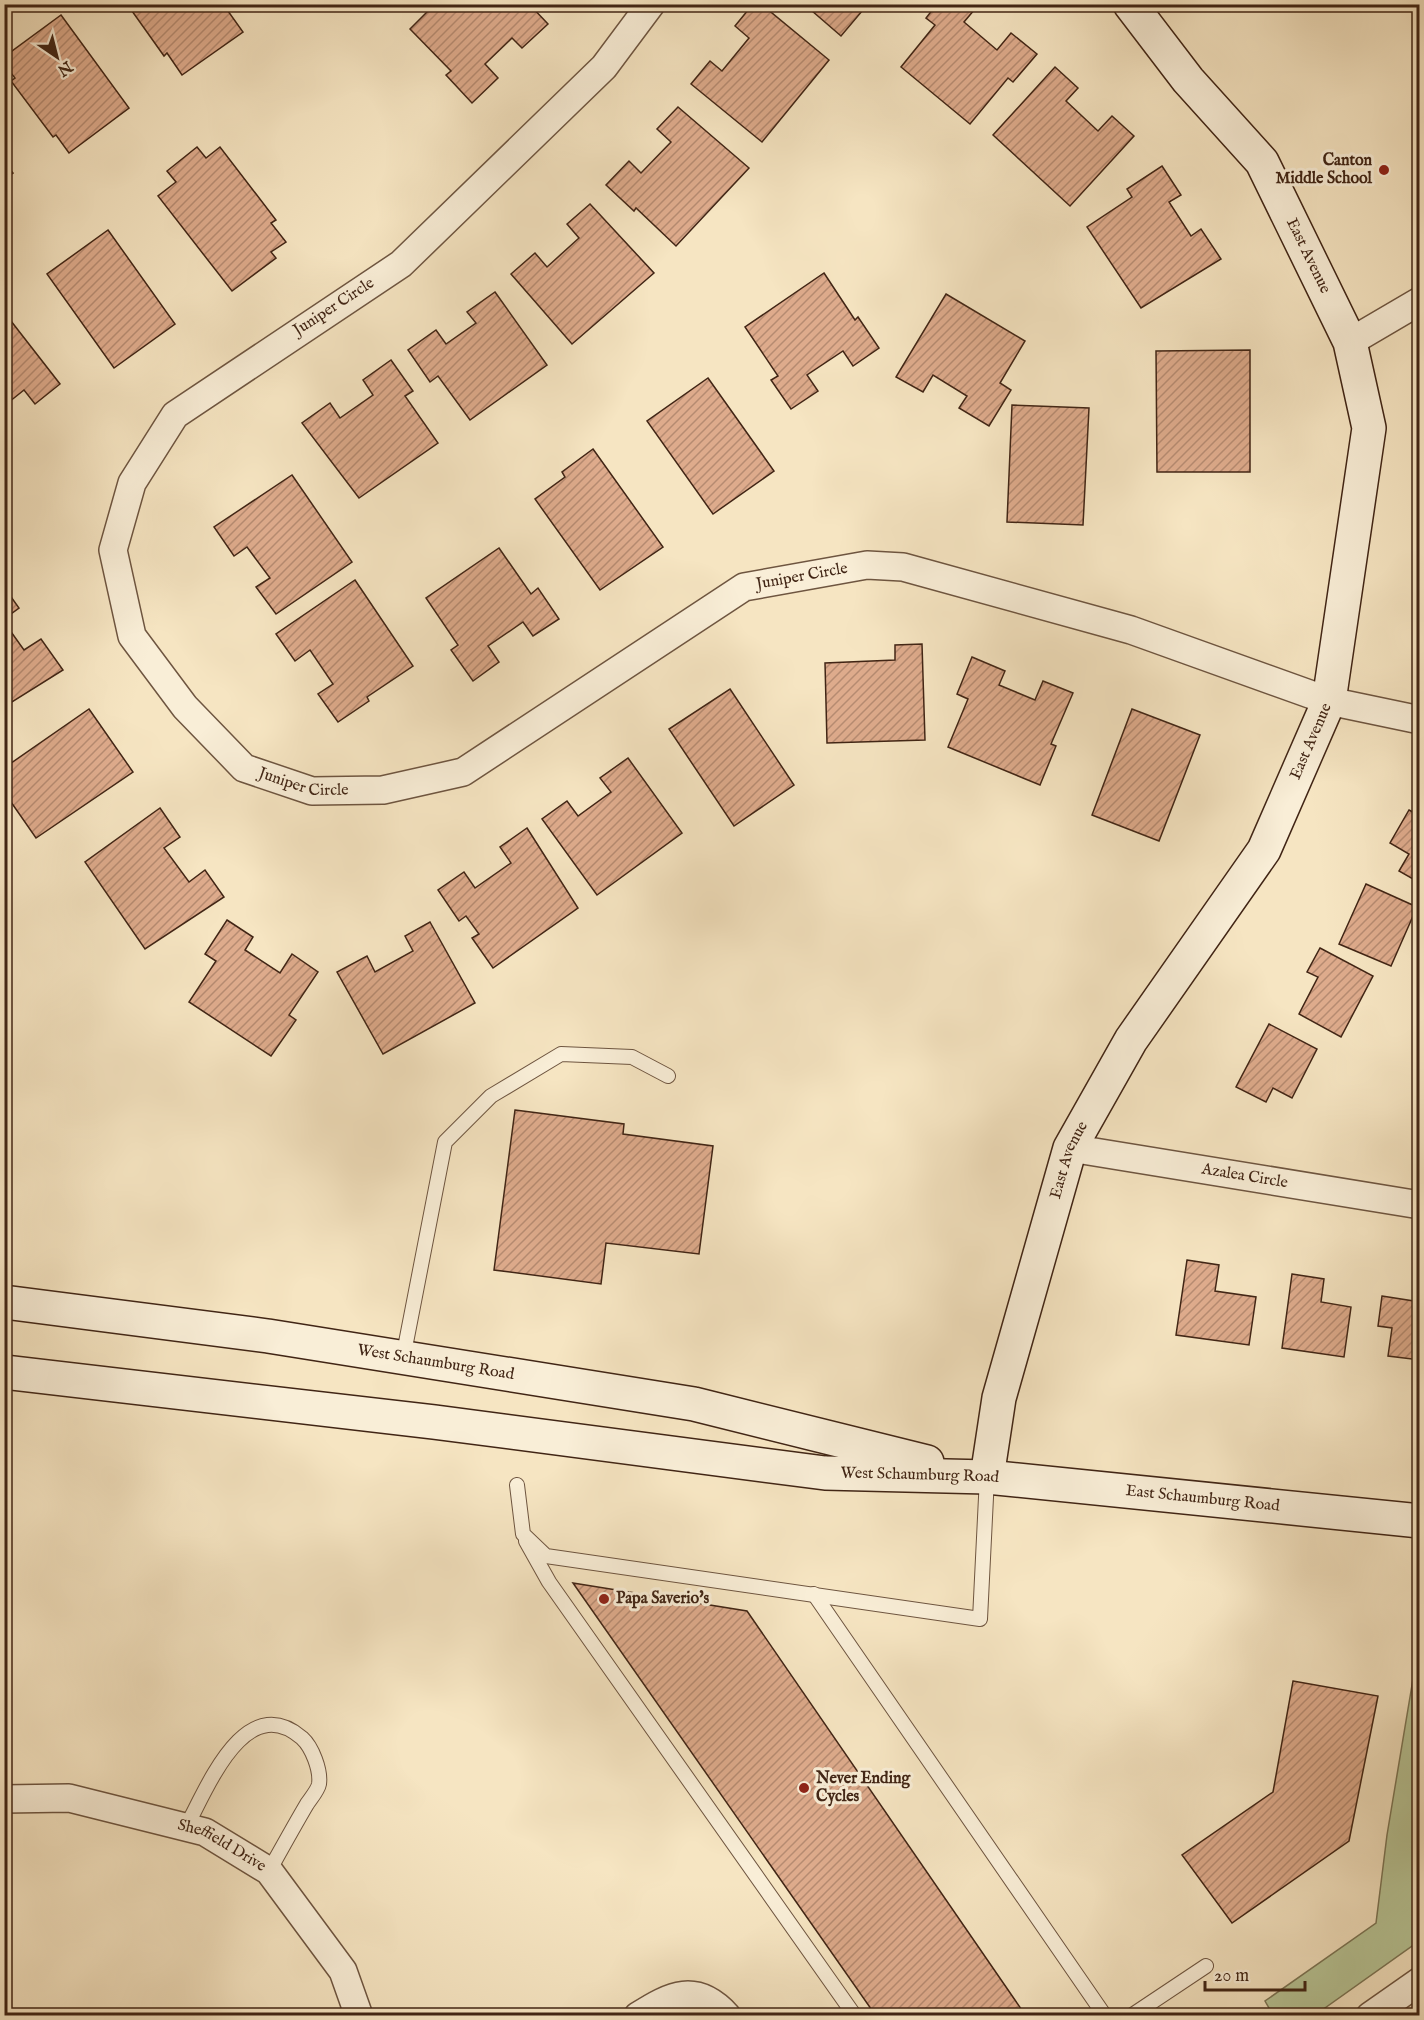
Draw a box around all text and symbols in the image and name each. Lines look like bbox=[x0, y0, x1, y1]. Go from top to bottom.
north arrow bbox=[27, 27, 87, 87]
text: N bbox=[53, 55, 77, 80]
place label: Canton Middle School bbox=[1275, 151, 1373, 189]
marker: Canton Middle School bbox=[1377, 163, 1391, 177]
street label: East Avenue bbox=[1281, 215, 1335, 297]
street label: Juniper Circle bbox=[288, 273, 378, 342]
street label: Juniper Circle bbox=[753, 559, 849, 595]
street label: East Avenue bbox=[1286, 700, 1337, 783]
street label: Juniper Circle bbox=[254, 763, 349, 801]
street label: East Avenue bbox=[1046, 1118, 1093, 1201]
street label: Azalea Circle bbox=[1199, 1159, 1289, 1193]
street label: West Schaumburg Road bbox=[356, 1340, 516, 1385]
street label: West Schaumburg Road bbox=[840, 1463, 1000, 1488]
street label: East Schaumburg Road bbox=[1125, 1481, 1281, 1517]
place label: Papa Saverio's bbox=[616, 1589, 709, 1609]
marker: Papa Saverio's bbox=[597, 1592, 611, 1606]
place label: Never Ending Cycles bbox=[815, 1769, 911, 1807]
marker: Never Ending Cycles bbox=[797, 1781, 811, 1795]
street label: Sheffield Drive bbox=[175, 1816, 270, 1877]
scale bar bbox=[1205, 1954, 1306, 1992]
text: 20 m bbox=[1214, 1965, 1249, 1988]

